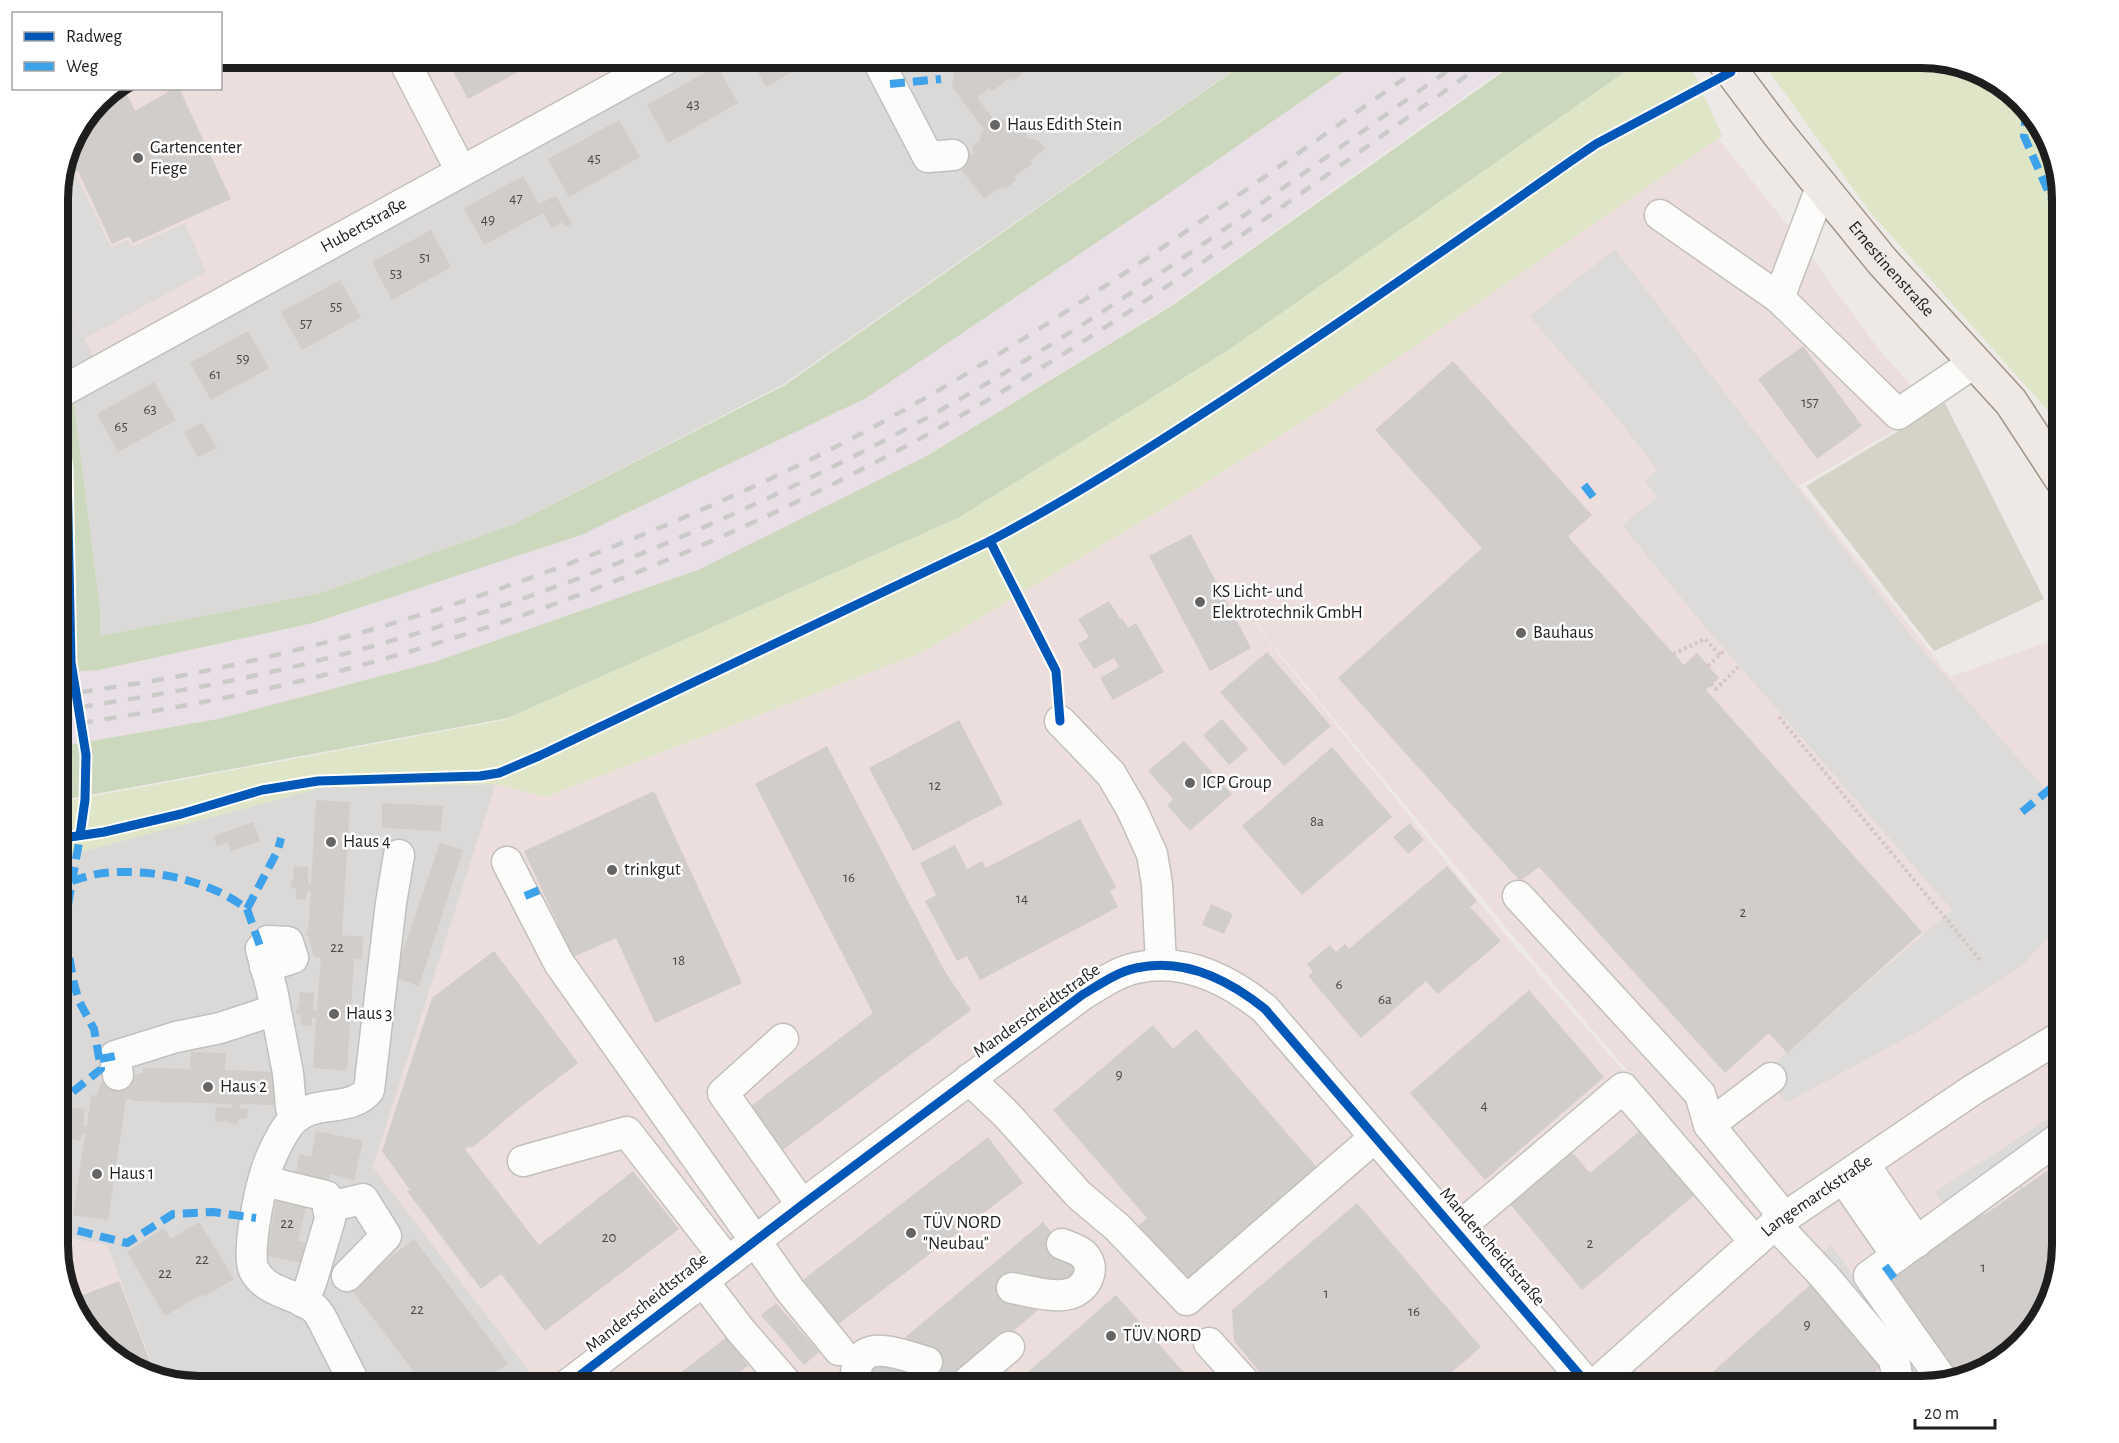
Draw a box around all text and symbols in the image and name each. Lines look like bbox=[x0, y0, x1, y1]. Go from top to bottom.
legend bbox=[12, 12, 222, 90]
text: Radweg bbox=[66, 28, 122, 46]
text: Weg bbox=[66, 58, 98, 76]
house number: 43 bbox=[686, 97, 700, 112]
place label: Haus Edith Stein bbox=[1007, 116, 1122, 134]
marker: Haus Edith Stein bbox=[988, 118, 1002, 132]
place label: Gartencenter Fiege bbox=[150, 139, 242, 178]
marker: Gartencenter Fiege bbox=[131, 151, 145, 165]
house number: 45 bbox=[587, 151, 601, 166]
house number: 47 bbox=[509, 191, 523, 206]
street label: Hubertstraße bbox=[318, 195, 410, 256]
house number: 49 bbox=[481, 212, 495, 227]
street label: Ernestinenstraße bbox=[1845, 218, 1937, 320]
house number: 51 bbox=[419, 250, 431, 265]
house number: 53 bbox=[390, 266, 402, 281]
house number: 55 bbox=[330, 299, 342, 314]
house number: 57 bbox=[300, 316, 312, 331]
house number: 59 bbox=[236, 351, 250, 366]
house number: 61 bbox=[209, 367, 221, 382]
house number: 157 bbox=[1801, 395, 1819, 410]
house number: 63 bbox=[143, 402, 157, 417]
house number: 65 bbox=[114, 419, 128, 434]
place label: KS Licht- und Elektrotechnik GmbH bbox=[1212, 583, 1363, 622]
marker: KS Licht- und Elektrotechnik GmbH bbox=[1193, 595, 1207, 609]
place label: Bauhaus bbox=[1533, 624, 1594, 642]
marker: Bauhaus bbox=[1514, 626, 1528, 640]
place label: ICP Group bbox=[1202, 774, 1272, 792]
marker: ICP Group bbox=[1183, 776, 1197, 790]
house number: 12 bbox=[929, 778, 941, 793]
house number: 8a bbox=[1310, 814, 1324, 829]
place label: Haus 4 bbox=[343, 833, 391, 851]
marker: Haus 4 bbox=[324, 835, 338, 849]
place label: trinkgut bbox=[624, 861, 681, 879]
marker: trinkgut bbox=[605, 863, 619, 877]
house number: 16 bbox=[843, 870, 855, 885]
house number: 14 bbox=[1016, 891, 1028, 906]
house number: 2 bbox=[1740, 905, 1747, 920]
house number: 22 bbox=[330, 940, 344, 955]
house number: 18 bbox=[673, 953, 685, 968]
street label: Manderscheidtstraße bbox=[970, 961, 1104, 1061]
house number: 6 bbox=[1335, 977, 1343, 992]
house number: 6a bbox=[1378, 992, 1392, 1007]
place label: Haus 3 bbox=[346, 1005, 393, 1023]
marker: Haus 3 bbox=[327, 1007, 341, 1021]
house number: 9 bbox=[1115, 1067, 1123, 1082]
place label: Haus 2 bbox=[220, 1078, 267, 1096]
marker: Haus 2 bbox=[201, 1080, 215, 1094]
house number: 4 bbox=[1480, 1098, 1488, 1113]
street label: Langemarckstraße bbox=[1758, 1152, 1876, 1241]
place label: Haus 1 bbox=[109, 1165, 154, 1183]
marker: Haus 1 bbox=[90, 1167, 104, 1181]
street label: Manderscheidtstraße bbox=[1436, 1184, 1548, 1310]
place label: TÜV NORD "Neubau" bbox=[923, 1212, 1001, 1253]
house number: 22 bbox=[280, 1216, 294, 1231]
marker: TÜV NORD "Neubau" bbox=[904, 1226, 918, 1240]
house number: 20 bbox=[602, 1230, 616, 1245]
house number: 2 bbox=[1587, 1236, 1594, 1251]
street label: Manderscheidtstraße bbox=[582, 1250, 712, 1356]
house number: 22 bbox=[195, 1252, 209, 1267]
house number: 1 bbox=[1980, 1260, 1986, 1275]
house number: 22 bbox=[158, 1266, 172, 1281]
house number: 1 bbox=[1323, 1286, 1329, 1301]
house number: 22 bbox=[410, 1302, 424, 1317]
house number: 16 bbox=[1408, 1304, 1420, 1319]
house number: 9 bbox=[1803, 1317, 1811, 1332]
place label: TÜV NORD bbox=[1123, 1325, 1201, 1345]
marker: TÜV NORD bbox=[1104, 1329, 1118, 1343]
scale bar bbox=[1915, 1392, 1994, 1430]
text: 20 m bbox=[1924, 1405, 1959, 1423]

